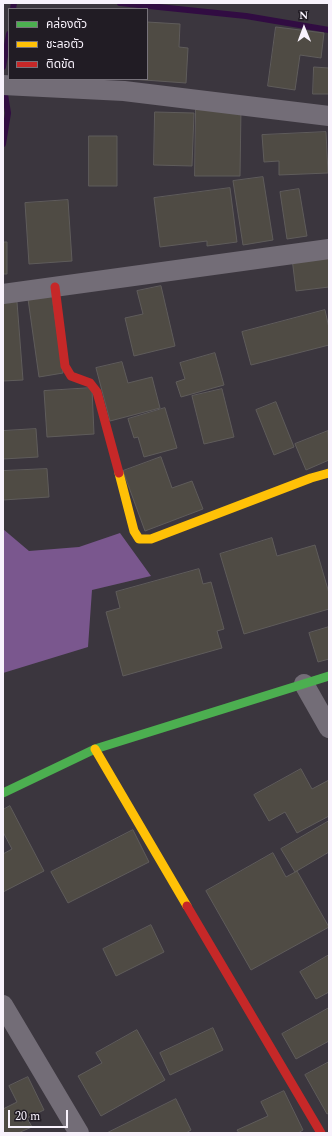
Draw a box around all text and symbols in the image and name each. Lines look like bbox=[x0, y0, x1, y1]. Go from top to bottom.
text: N bbox=[299, 7, 308, 24]
legend bbox=[8, 8, 148, 80]
north arrow bbox=[284, 8, 324, 48]
text: คล่องตัว bbox=[46, 15, 87, 34]
text: ชะลอตัว bbox=[46, 35, 84, 54]
text: ติดขัด bbox=[46, 55, 75, 74]
scale bar bbox=[10, 1102, 70, 1128]
text: 20 m bbox=[15, 1107, 40, 1126]

